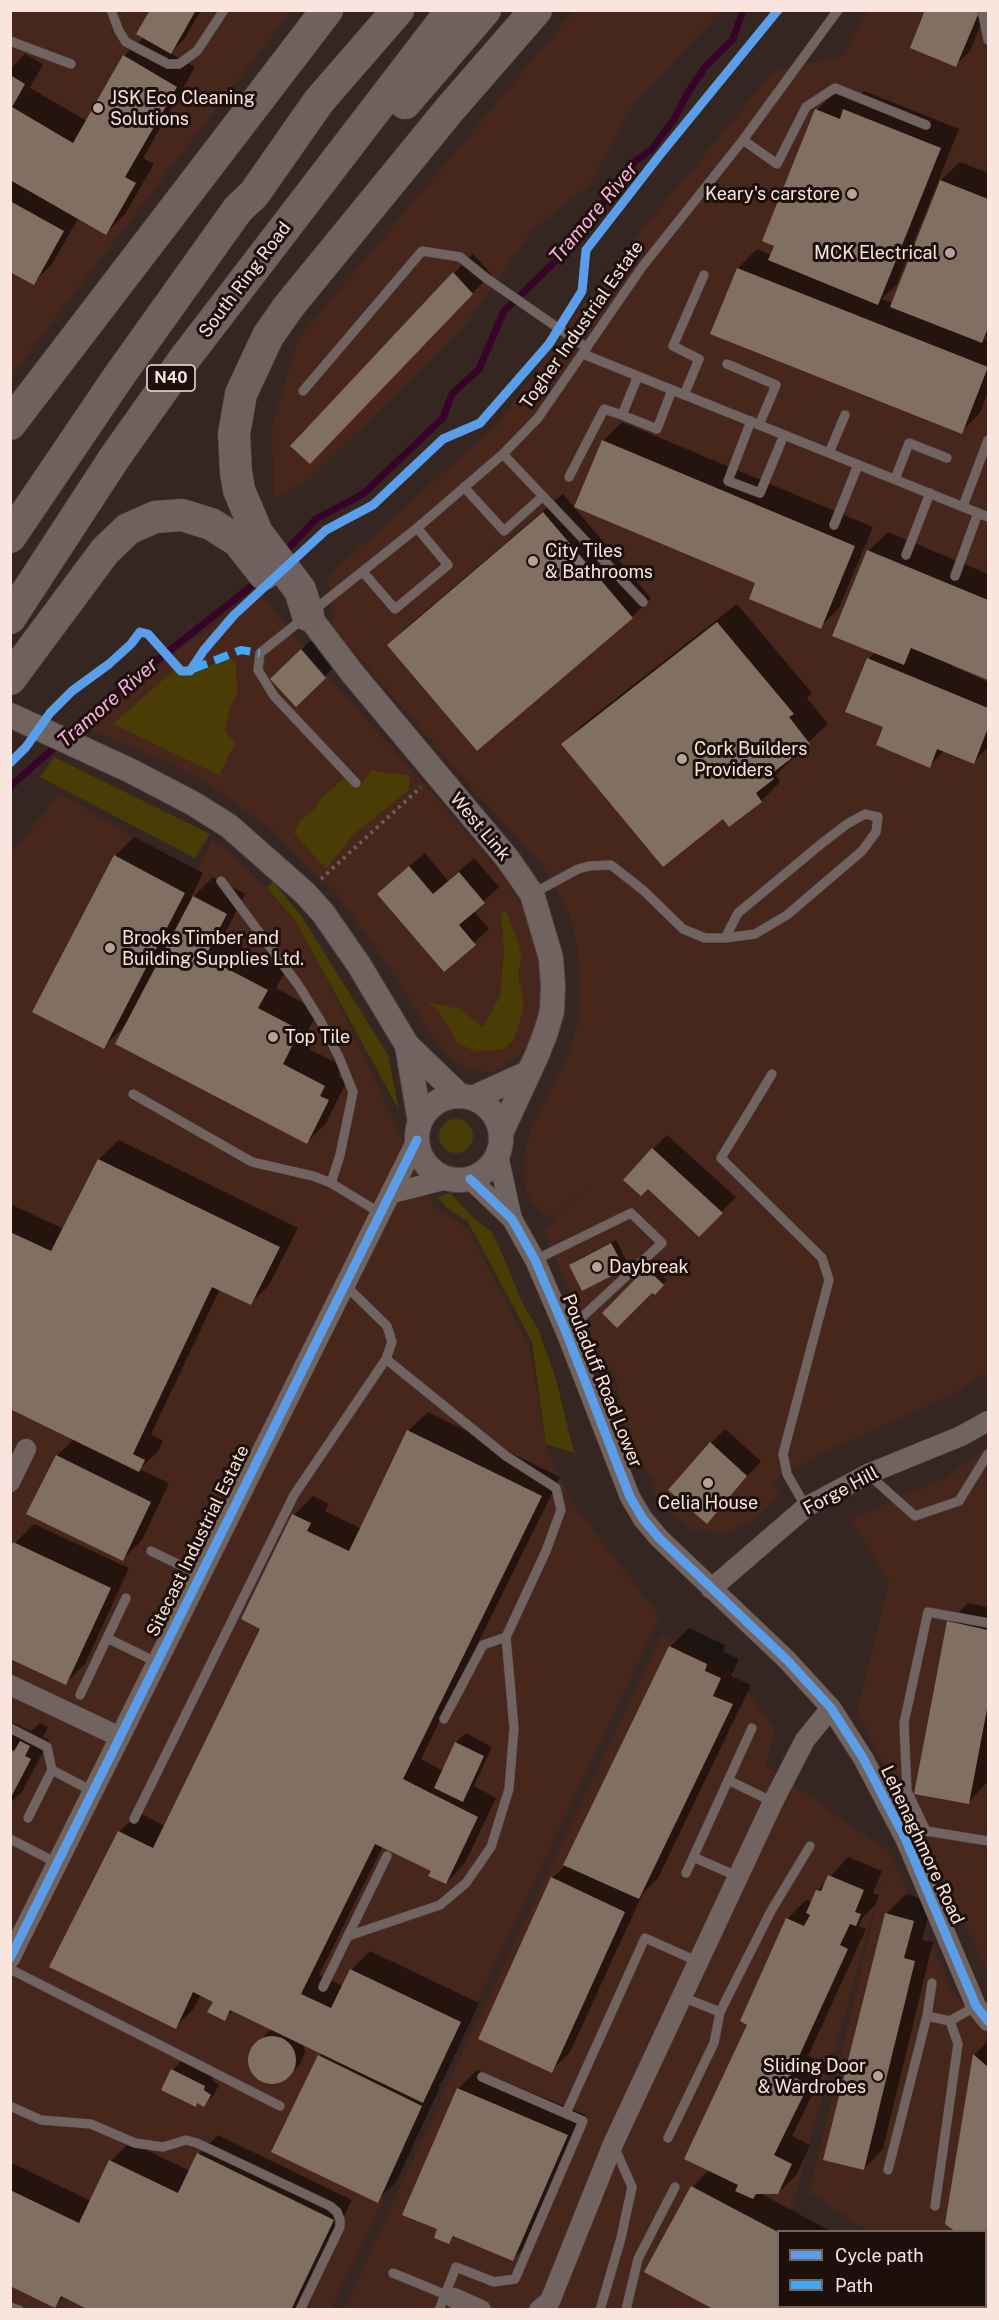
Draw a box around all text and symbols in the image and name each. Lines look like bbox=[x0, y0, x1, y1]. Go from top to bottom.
place label: JSK Eco Cleaning Solutions bbox=[110, 87, 255, 130]
marker: JSK Eco Cleaning Solutions bbox=[91, 101, 105, 115]
water label: Tramore River bbox=[545, 157, 643, 269]
place label: Keary's carstore bbox=[705, 183, 840, 205]
marker: Keary's carstore bbox=[845, 187, 859, 201]
street label: South Ring Road bbox=[194, 218, 296, 342]
street label: Togher Industrial Estate bbox=[516, 237, 648, 413]
place label: MCK Electrical bbox=[814, 242, 938, 264]
marker: MCK Electrical bbox=[943, 246, 957, 260]
road number: N40 bbox=[147, 365, 195, 391]
place label: City Tiles & Bathrooms bbox=[545, 540, 653, 582]
marker: City Tiles & Bathrooms bbox=[526, 554, 540, 568]
water label: Tramore River bbox=[53, 653, 163, 753]
place label: Cork Builders Providers bbox=[694, 738, 807, 780]
marker: Cork Builders Providers bbox=[675, 752, 689, 766]
street label: West Link bbox=[445, 789, 515, 865]
place label: Brooks Timber and Building Supplies Ltd. bbox=[122, 927, 304, 970]
marker: Brooks Timber and Building Supplies Ltd. bbox=[103, 941, 117, 955]
place label: Top Tile bbox=[285, 1026, 350, 1048]
marker: Top Tile bbox=[266, 1030, 280, 1044]
place label: Daybreak bbox=[609, 1256, 689, 1278]
marker: Daybreak bbox=[590, 1260, 604, 1274]
street label: Pouladuff Road Lower bbox=[557, 1291, 647, 1471]
street label: Sitecast Industrial Estate bbox=[142, 1442, 254, 1640]
street label: Forge Hill bbox=[800, 1462, 882, 1520]
marker: Celia House bbox=[701, 1476, 715, 1490]
place label: Celia House bbox=[658, 1492, 758, 1514]
street label: Lehenaghmore Road bbox=[876, 1762, 968, 1928]
place label: Sliding Door & Wardrobes bbox=[758, 2055, 866, 2098]
marker: Sliding Door & Wardrobes bbox=[871, 2069, 885, 2083]
legend bbox=[777, 2230, 987, 2308]
text: Cycle path bbox=[835, 2245, 924, 2266]
text: Path bbox=[835, 2275, 873, 2296]

